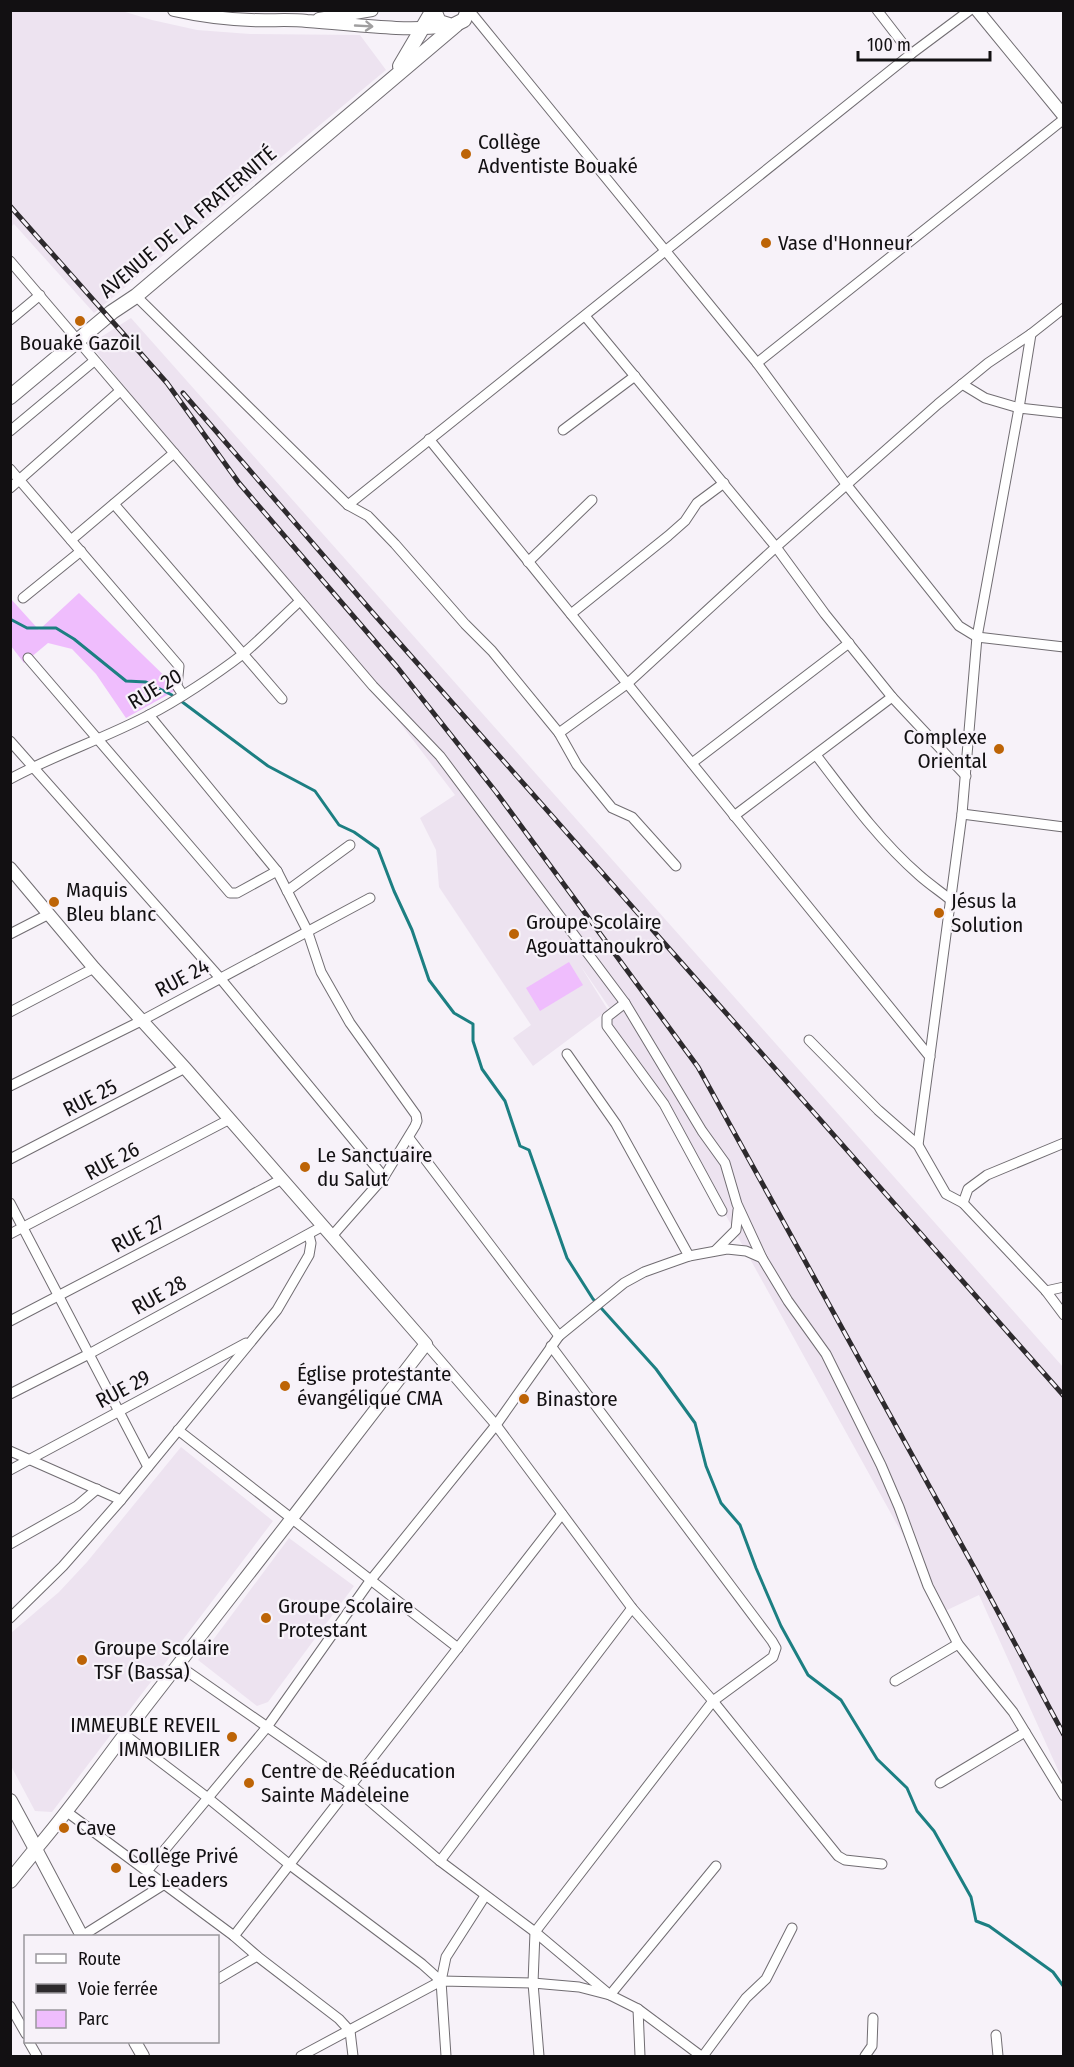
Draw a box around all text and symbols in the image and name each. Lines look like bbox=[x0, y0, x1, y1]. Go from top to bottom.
one-way arrow bbox=[354, 21, 374, 32]
scale bar bbox=[858, 24, 990, 62]
text: 100 m bbox=[867, 34, 911, 56]
place label: Collège Adventiste Bouaké bbox=[478, 129, 638, 179]
street label: AVENUE DE LA FRATERNITÉ bbox=[94, 140, 282, 304]
marker: Collège Adventiste Bouaké bbox=[459, 147, 473, 161]
place label: Vase d'Honneur bbox=[778, 230, 913, 256]
marker: Vase d'Honneur bbox=[759, 236, 773, 250]
marker: Bouaké Gazoil bbox=[73, 314, 87, 328]
place label: Bouaké Gazoil bbox=[19, 330, 141, 356]
street label: RUE 20 bbox=[123, 663, 187, 715]
place label: Complexe Oriental bbox=[903, 724, 987, 774]
marker: Complexe Oriental bbox=[992, 742, 1006, 756]
place label: Maquis Bleu blanc bbox=[66, 877, 156, 927]
place label: Jésus la Solution bbox=[951, 888, 1023, 938]
marker: Maquis Bleu blanc bbox=[47, 895, 61, 909]
marker: Jésus la Solution bbox=[932, 906, 946, 920]
place label: Groupe Scolaire Agouattanoukro bbox=[526, 909, 663, 959]
marker: Groupe Scolaire Agouattanoukro bbox=[507, 927, 521, 941]
street label: RUE 24 bbox=[151, 953, 213, 1003]
street label: RUE 25 bbox=[59, 1073, 121, 1123]
street label: RUE 26 bbox=[80, 1136, 144, 1186]
place label: Le Sanctuaire du Salut bbox=[317, 1142, 432, 1192]
marker: Le Sanctuaire du Salut bbox=[298, 1160, 312, 1174]
street label: RUE 27 bbox=[107, 1209, 169, 1259]
street label: RUE 28 bbox=[127, 1270, 191, 1320]
place label: Église protestante évangélique CMA bbox=[297, 1361, 451, 1411]
street label: RUE 29 bbox=[91, 1364, 155, 1414]
marker: Église protestante évangélique CMA bbox=[278, 1379, 292, 1393]
place label: Binastore bbox=[536, 1386, 618, 1412]
marker: Binastore bbox=[517, 1392, 531, 1406]
place label: Groupe Scolaire Protestant bbox=[278, 1593, 413, 1643]
marker: Groupe Scolaire Protestant bbox=[259, 1611, 273, 1625]
place label: Groupe Scolaire TSF (Bassa) bbox=[94, 1635, 229, 1685]
marker: Groupe Scolaire TSF (Bassa) bbox=[75, 1653, 89, 1667]
place label: IMMEUBLE REVEIL IMMOBILIER bbox=[70, 1712, 221, 1762]
marker: IMMEUBLE REVEIL IMMOBILIER bbox=[225, 1730, 239, 1744]
place label: Centre de Rééducation Sainte Madeleine bbox=[261, 1758, 456, 1808]
marker: Centre de Rééducation Sainte Madeleine bbox=[242, 1776, 256, 1790]
place label: Cave bbox=[76, 1815, 116, 1841]
marker: Cave bbox=[57, 1821, 71, 1835]
place label: Collège Privé Les Leaders bbox=[128, 1843, 238, 1893]
marker: Collège Privé Les Leaders bbox=[109, 1861, 123, 1875]
legend bbox=[24, 1935, 219, 2043]
text: Route bbox=[78, 1948, 121, 1970]
text: Voie ferrée bbox=[78, 1978, 158, 2000]
text: Parc bbox=[78, 2008, 109, 2030]

